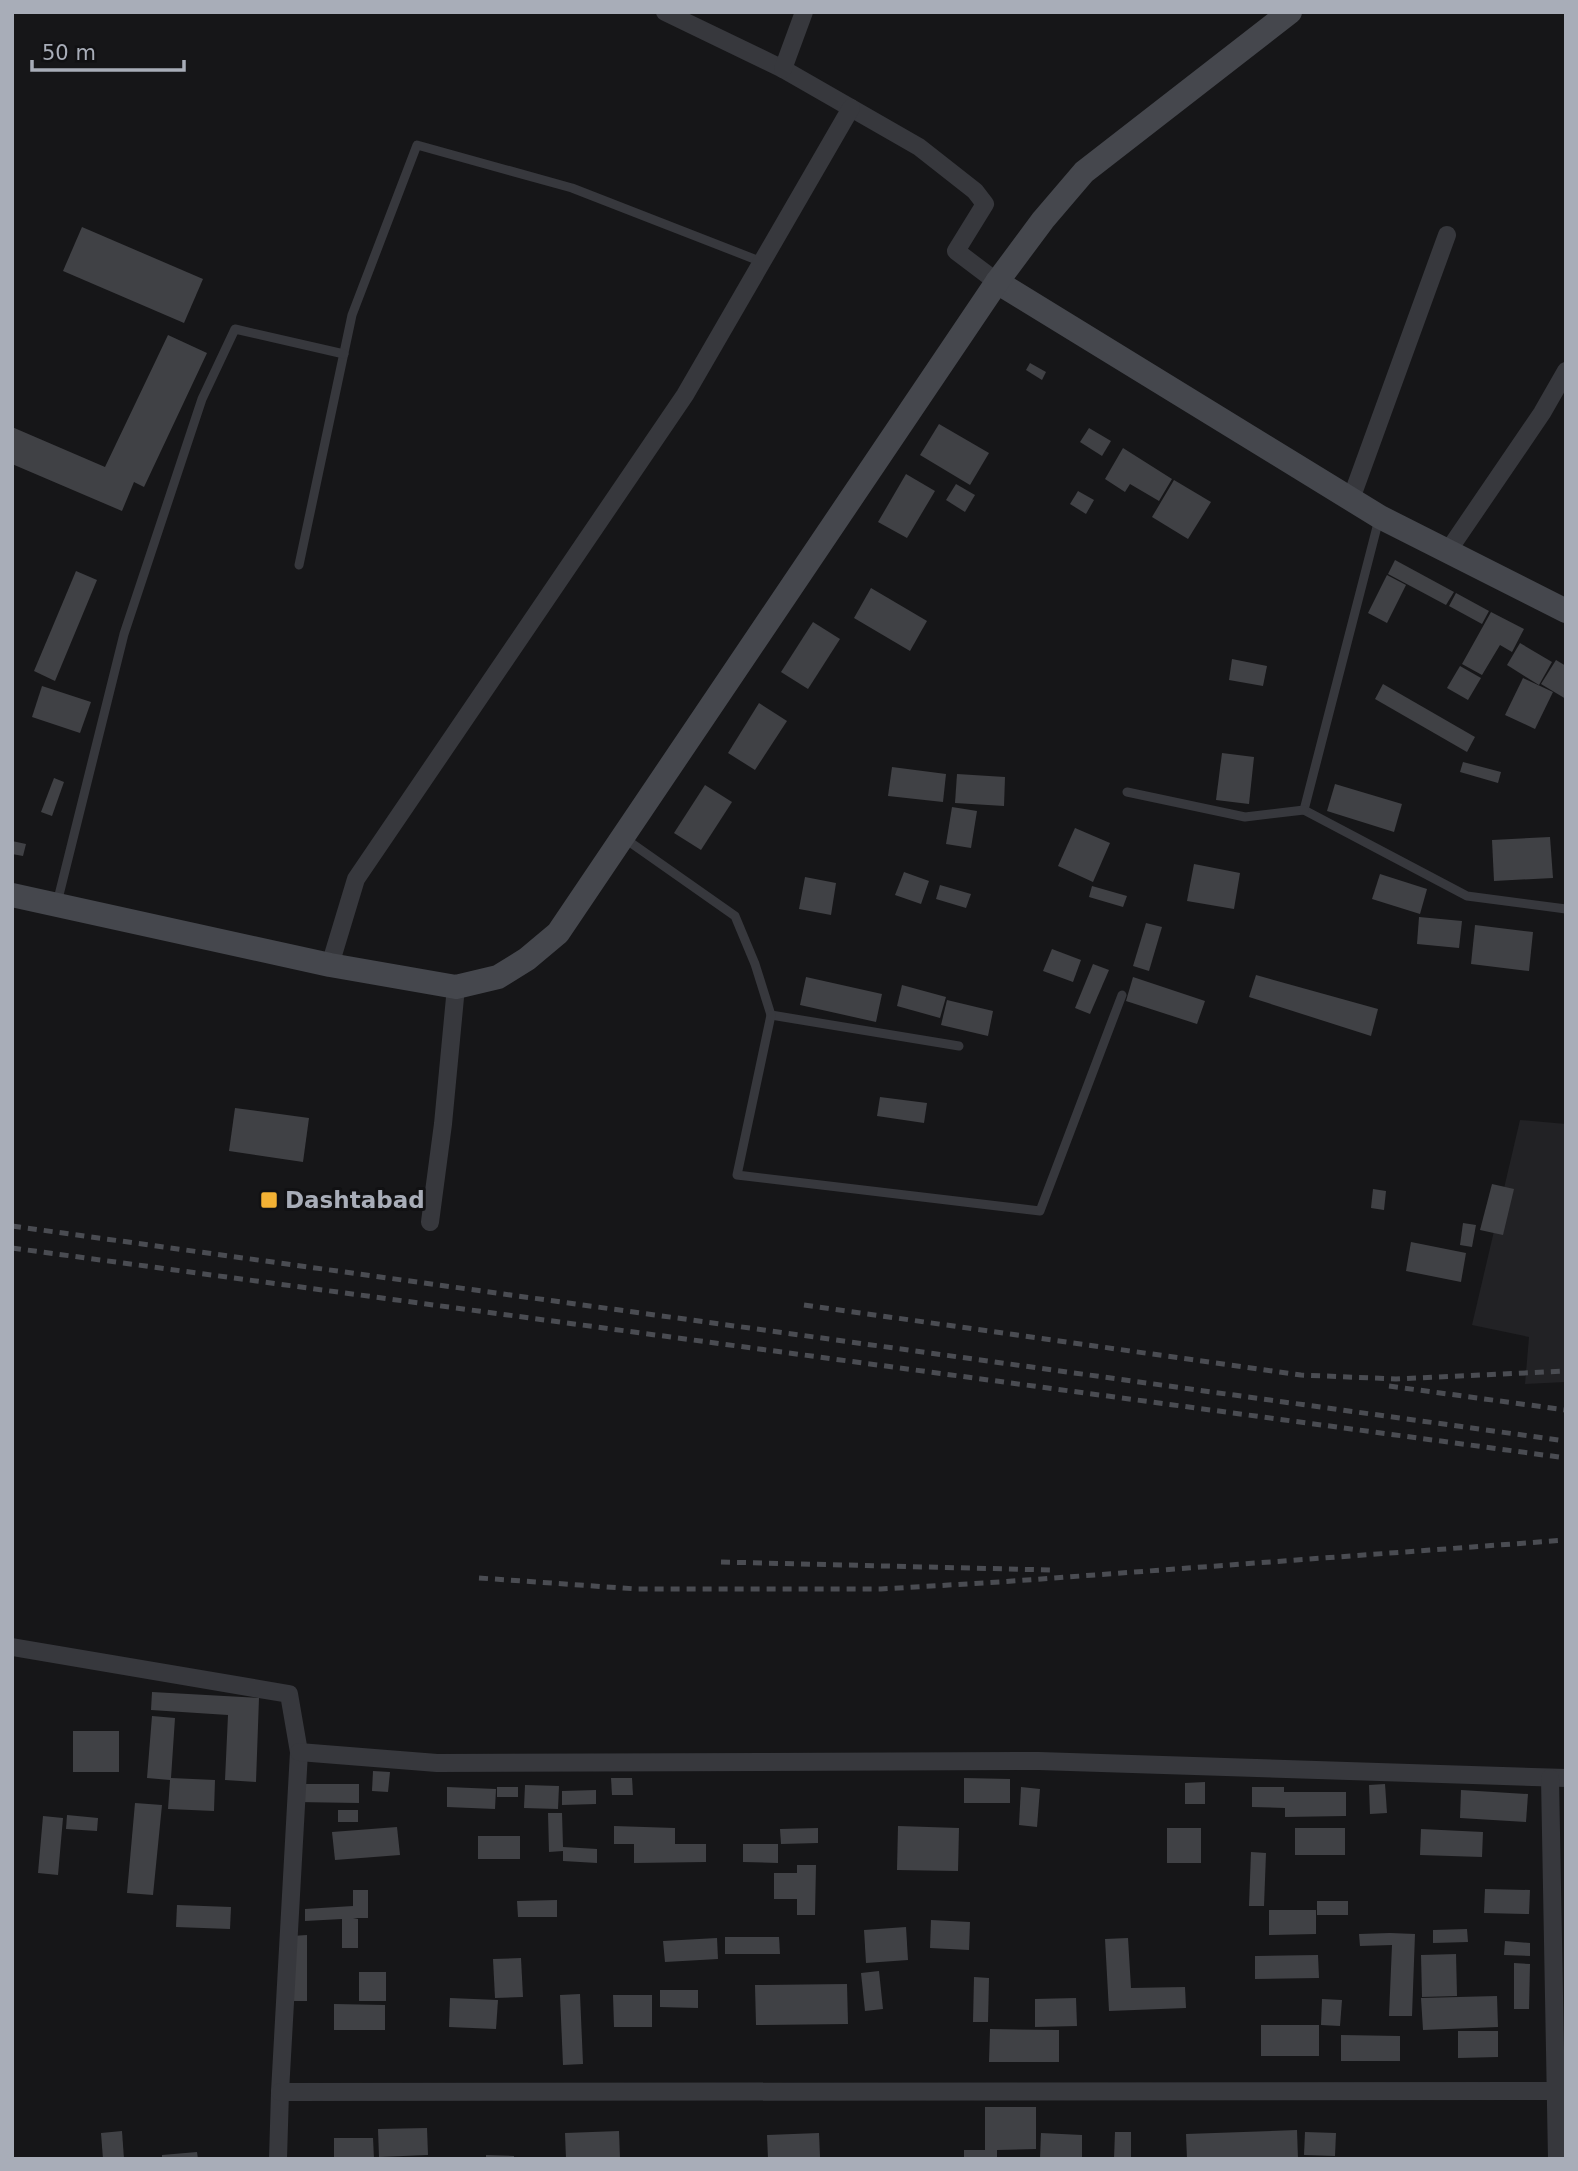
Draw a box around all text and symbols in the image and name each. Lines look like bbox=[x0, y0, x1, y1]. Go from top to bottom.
scale bar bbox=[32, 28, 184, 72]
text: 50 m bbox=[42, 41, 96, 65]
place label: Dashtabad bbox=[285, 1187, 425, 1213]
marker: Dashtabad bbox=[259, 1190, 279, 1210]

